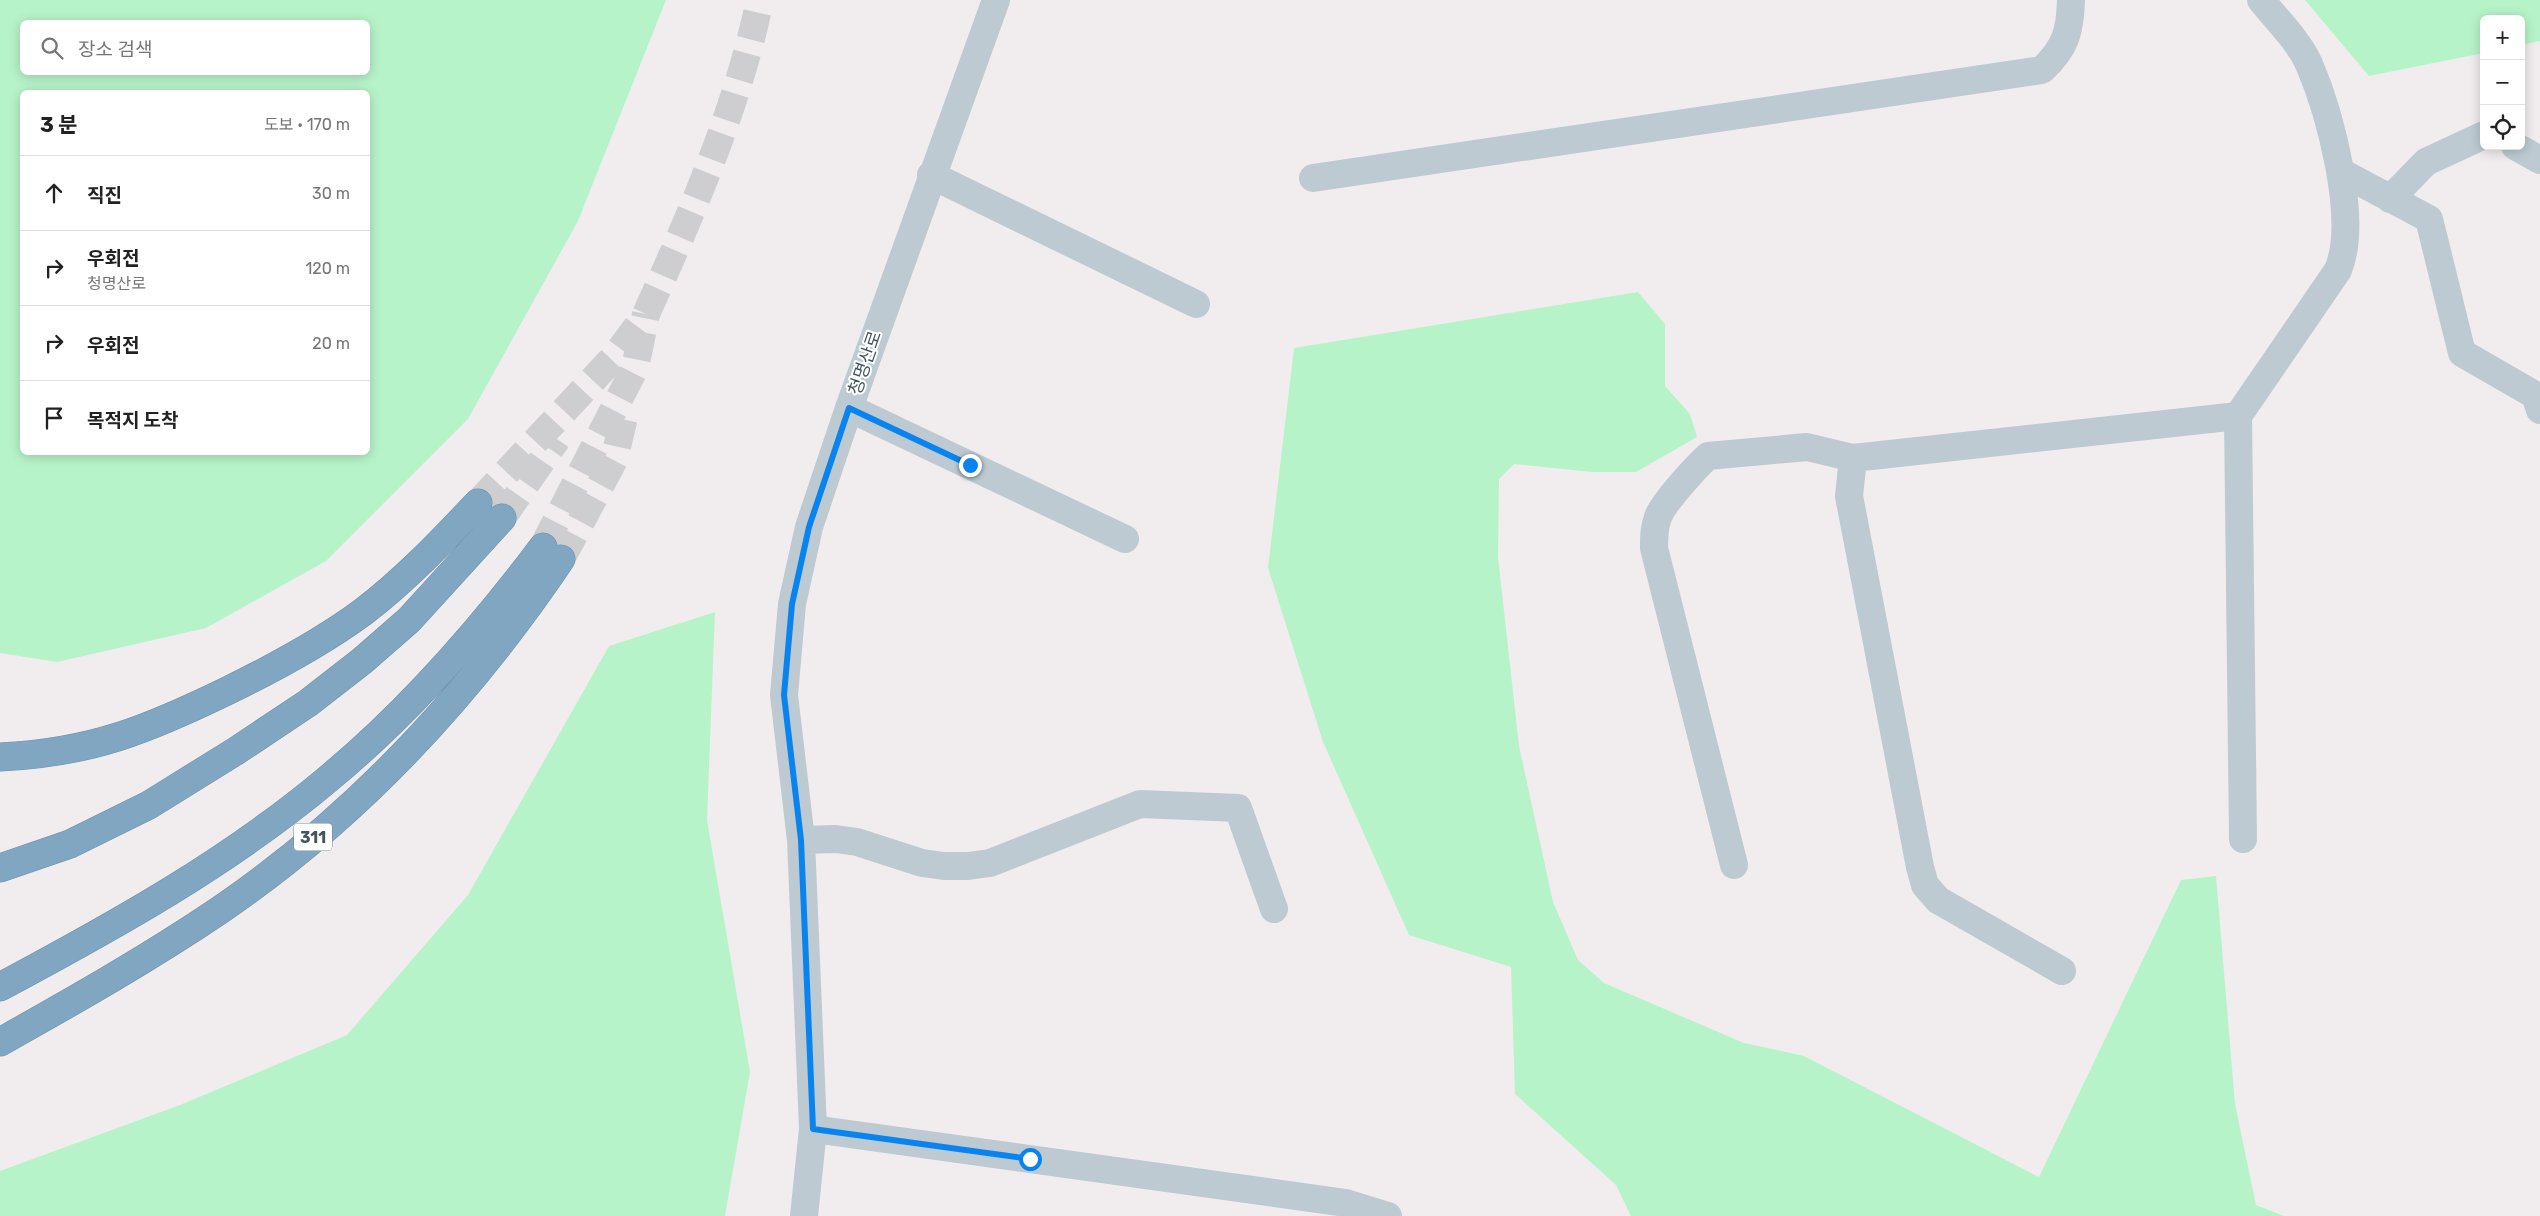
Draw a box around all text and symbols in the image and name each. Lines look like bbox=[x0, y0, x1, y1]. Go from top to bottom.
map controls bbox=[2480, 15, 2525, 150]
button: + bbox=[2480, 15, 2525, 60]
search box bbox=[20, 20, 370, 75]
icon: search bbox=[38, 34, 66, 62]
text: 장소 검색 bbox=[78, 38, 153, 61]
button: − bbox=[2480, 60, 2525, 105]
button: locate bbox=[2480, 105, 2525, 150]
text: 3 분 bbox=[40, 112, 78, 137]
text: 도보 · 170 m bbox=[264, 115, 350, 134]
icon: ahead bbox=[40, 179, 68, 207]
text: 직진 bbox=[87, 184, 122, 207]
text: 30 m bbox=[312, 184, 350, 203]
text: 우회전 bbox=[87, 247, 139, 270]
icon: right bbox=[40, 254, 68, 282]
text: 120 m bbox=[305, 259, 350, 278]
text: 청명산로 bbox=[87, 274, 146, 293]
street label: 청명산로 bbox=[844, 328, 886, 398]
icon: right bbox=[40, 329, 68, 357]
text: 우회전 bbox=[87, 334, 139, 357]
text: 20 m bbox=[312, 334, 350, 353]
icon: arrive bbox=[40, 404, 68, 432]
text: 목적지 도착 bbox=[87, 409, 178, 432]
route end bbox=[959, 454, 982, 477]
road number: 311 bbox=[294, 824, 332, 850]
route start bbox=[1019, 1148, 1042, 1171]

